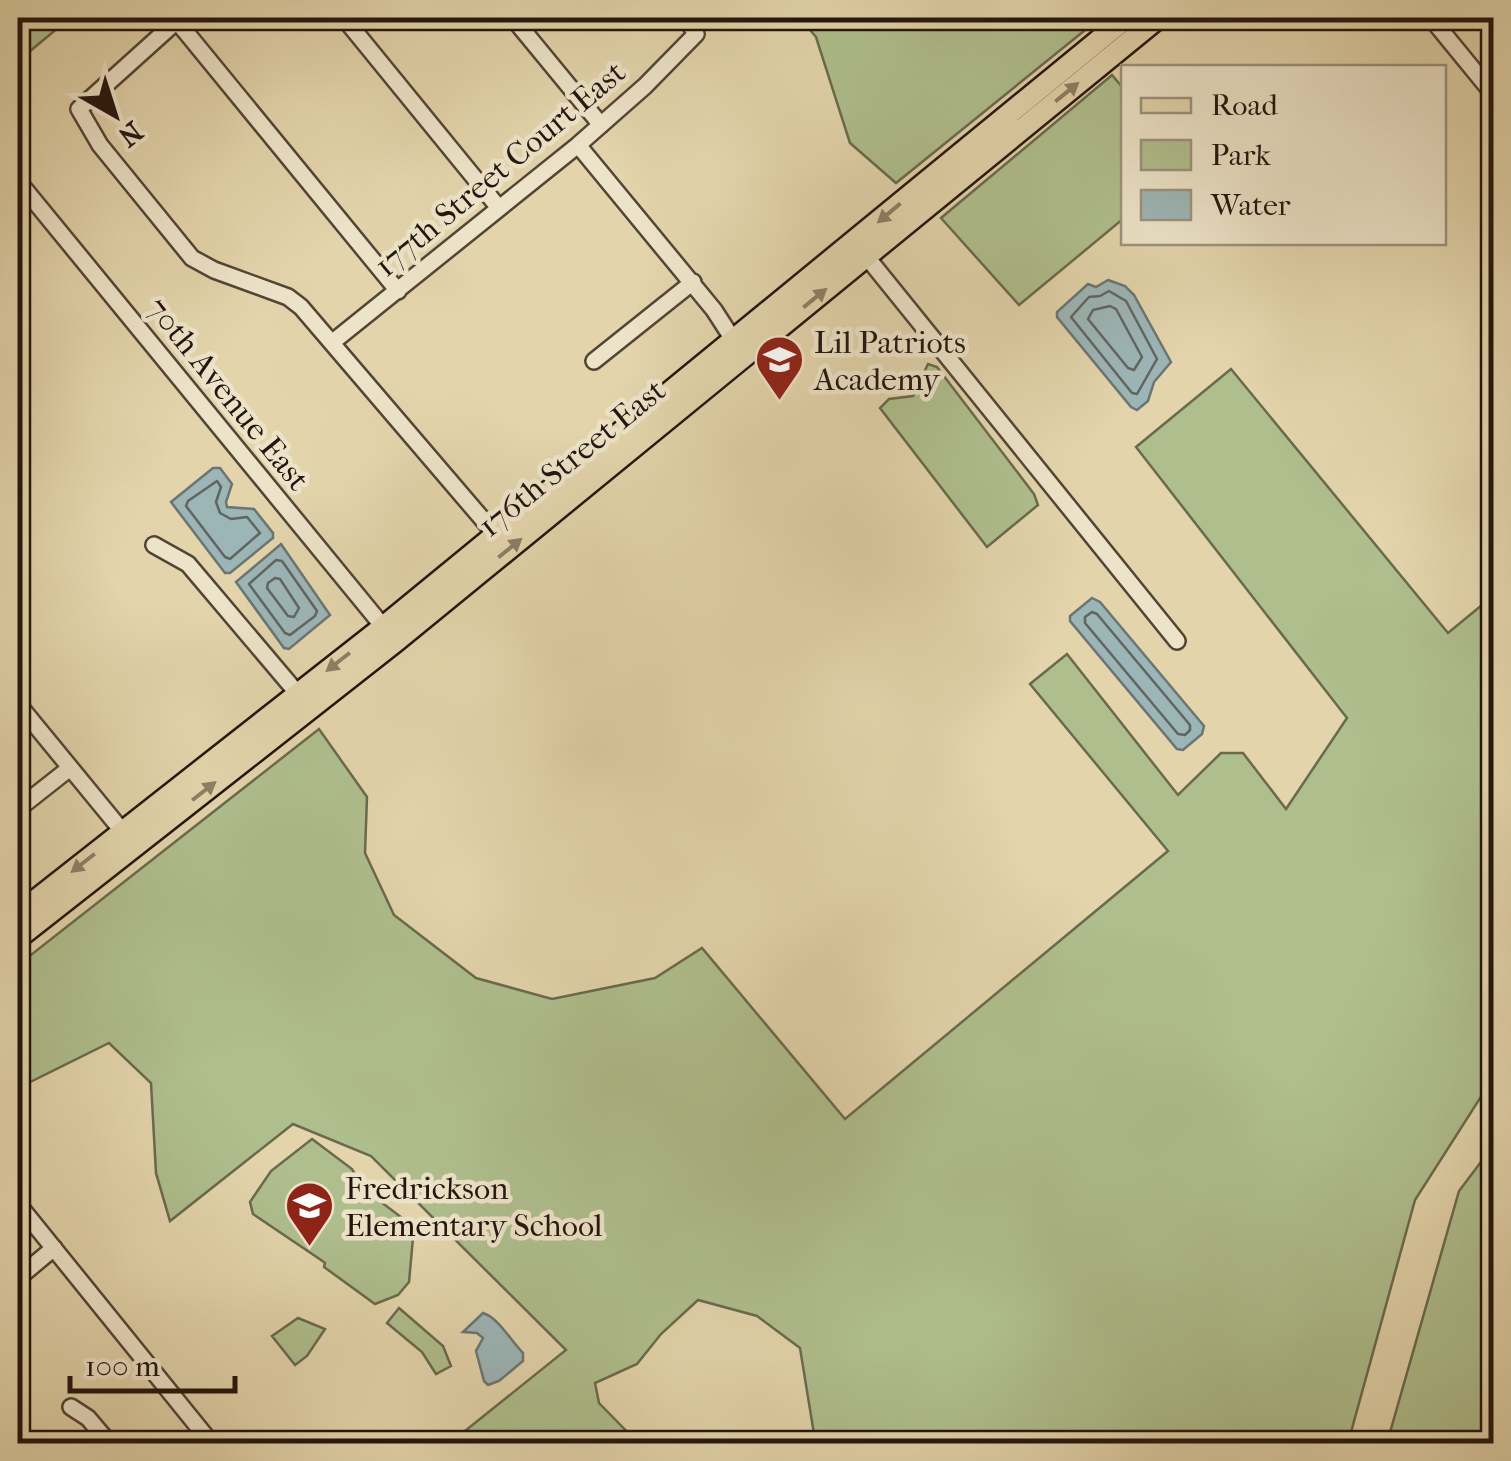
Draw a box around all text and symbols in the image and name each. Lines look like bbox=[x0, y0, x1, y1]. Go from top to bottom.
street label: 177th Street Court East bbox=[367, 53, 633, 284]
north arrow bbox=[65, 65, 165, 165]
legend bbox=[1121, 65, 1446, 245]
one-way arrow bbox=[1054, 82, 1079, 103]
text: Road bbox=[1211, 88, 1278, 123]
text: N bbox=[111, 115, 149, 154]
text: Park bbox=[1211, 138, 1271, 173]
text: Water bbox=[1210, 188, 1291, 223]
one-way arrow bbox=[877, 202, 902, 223]
one-way arrow bbox=[802, 288, 828, 309]
street label: 70th Avenue East bbox=[139, 290, 317, 498]
place label: Lil Patriots Academy bbox=[812, 324, 966, 398]
school or university icon: Lil Patriots Academy bbox=[753, 334, 805, 402]
street label: 176th Street East bbox=[471, 371, 673, 545]
one-way arrow bbox=[497, 538, 522, 560]
one-way arrow bbox=[326, 651, 351, 672]
one-way arrow bbox=[191, 781, 217, 802]
one-way arrow bbox=[70, 852, 96, 873]
place label: Fredrickson Elementary School bbox=[345, 1170, 603, 1244]
school or university icon: Fredrickson Elementary School bbox=[284, 1180, 336, 1248]
scale bar bbox=[70, 1331, 235, 1393]
text: 100 m bbox=[85, 1349, 160, 1384]

